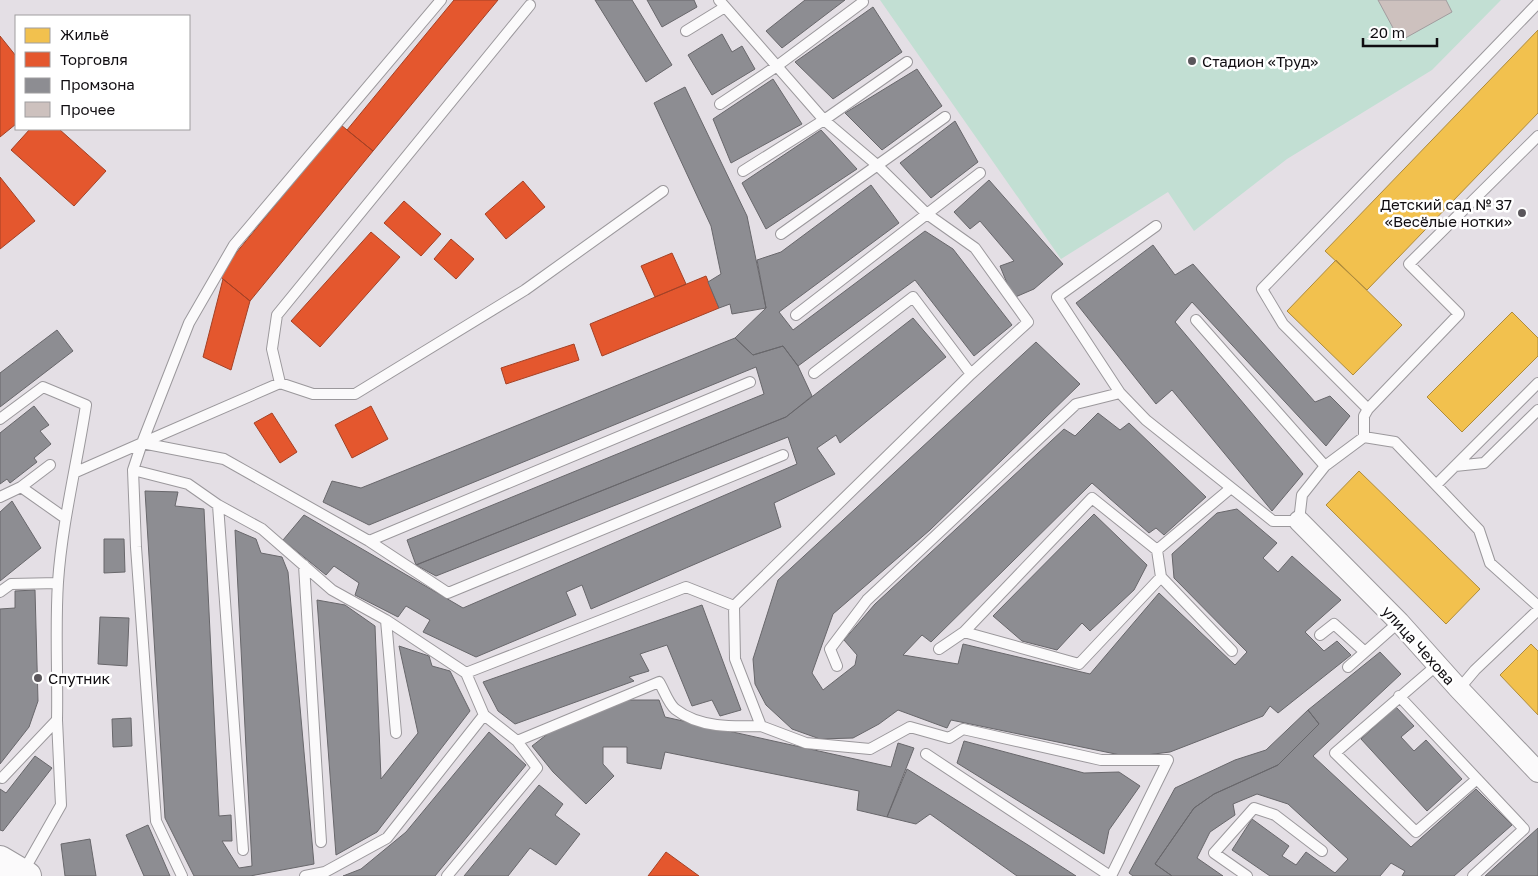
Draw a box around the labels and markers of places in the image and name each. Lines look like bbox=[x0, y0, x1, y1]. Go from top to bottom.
place label: Стадион «Труд» bbox=[1202, 52, 1318, 70]
marker: Стадион «Труд» bbox=[1186, 55, 1198, 67]
place label: Детский сад № 37 «Весёлые нотки» bbox=[1380, 195, 1512, 230]
marker: Детский сад № 37 «Весёлые нотки» bbox=[1516, 207, 1528, 219]
place label: Спутник bbox=[48, 669, 111, 687]
marker: Спутник bbox=[32, 672, 44, 684]

